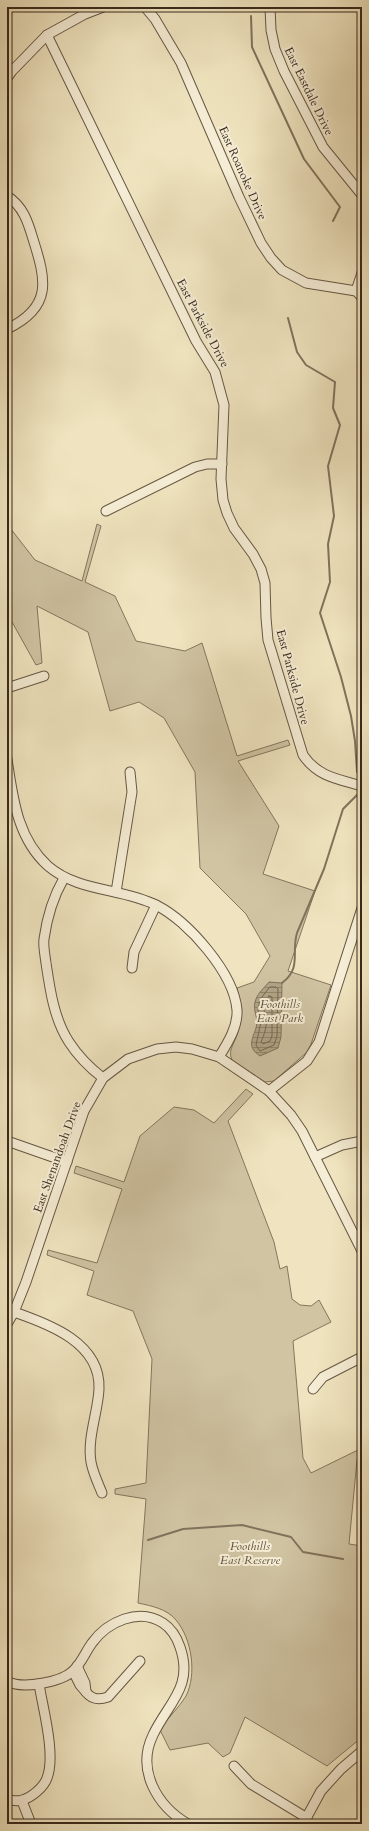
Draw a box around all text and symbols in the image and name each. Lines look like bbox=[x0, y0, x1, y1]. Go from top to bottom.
street label: East Eastdale Drive bbox=[281, 44, 337, 138]
street label: East Roanoke Drive bbox=[215, 124, 271, 222]
street label: East Parkside Drive bbox=[173, 276, 233, 370]
street label: East Parkside Drive bbox=[273, 628, 313, 726]
park label: Foothills East Park bbox=[257, 996, 303, 1026]
street label: East Shenandoah Drive bbox=[29, 1099, 85, 1215]
park label: Foothills East Reserve bbox=[220, 1538, 280, 1568]

